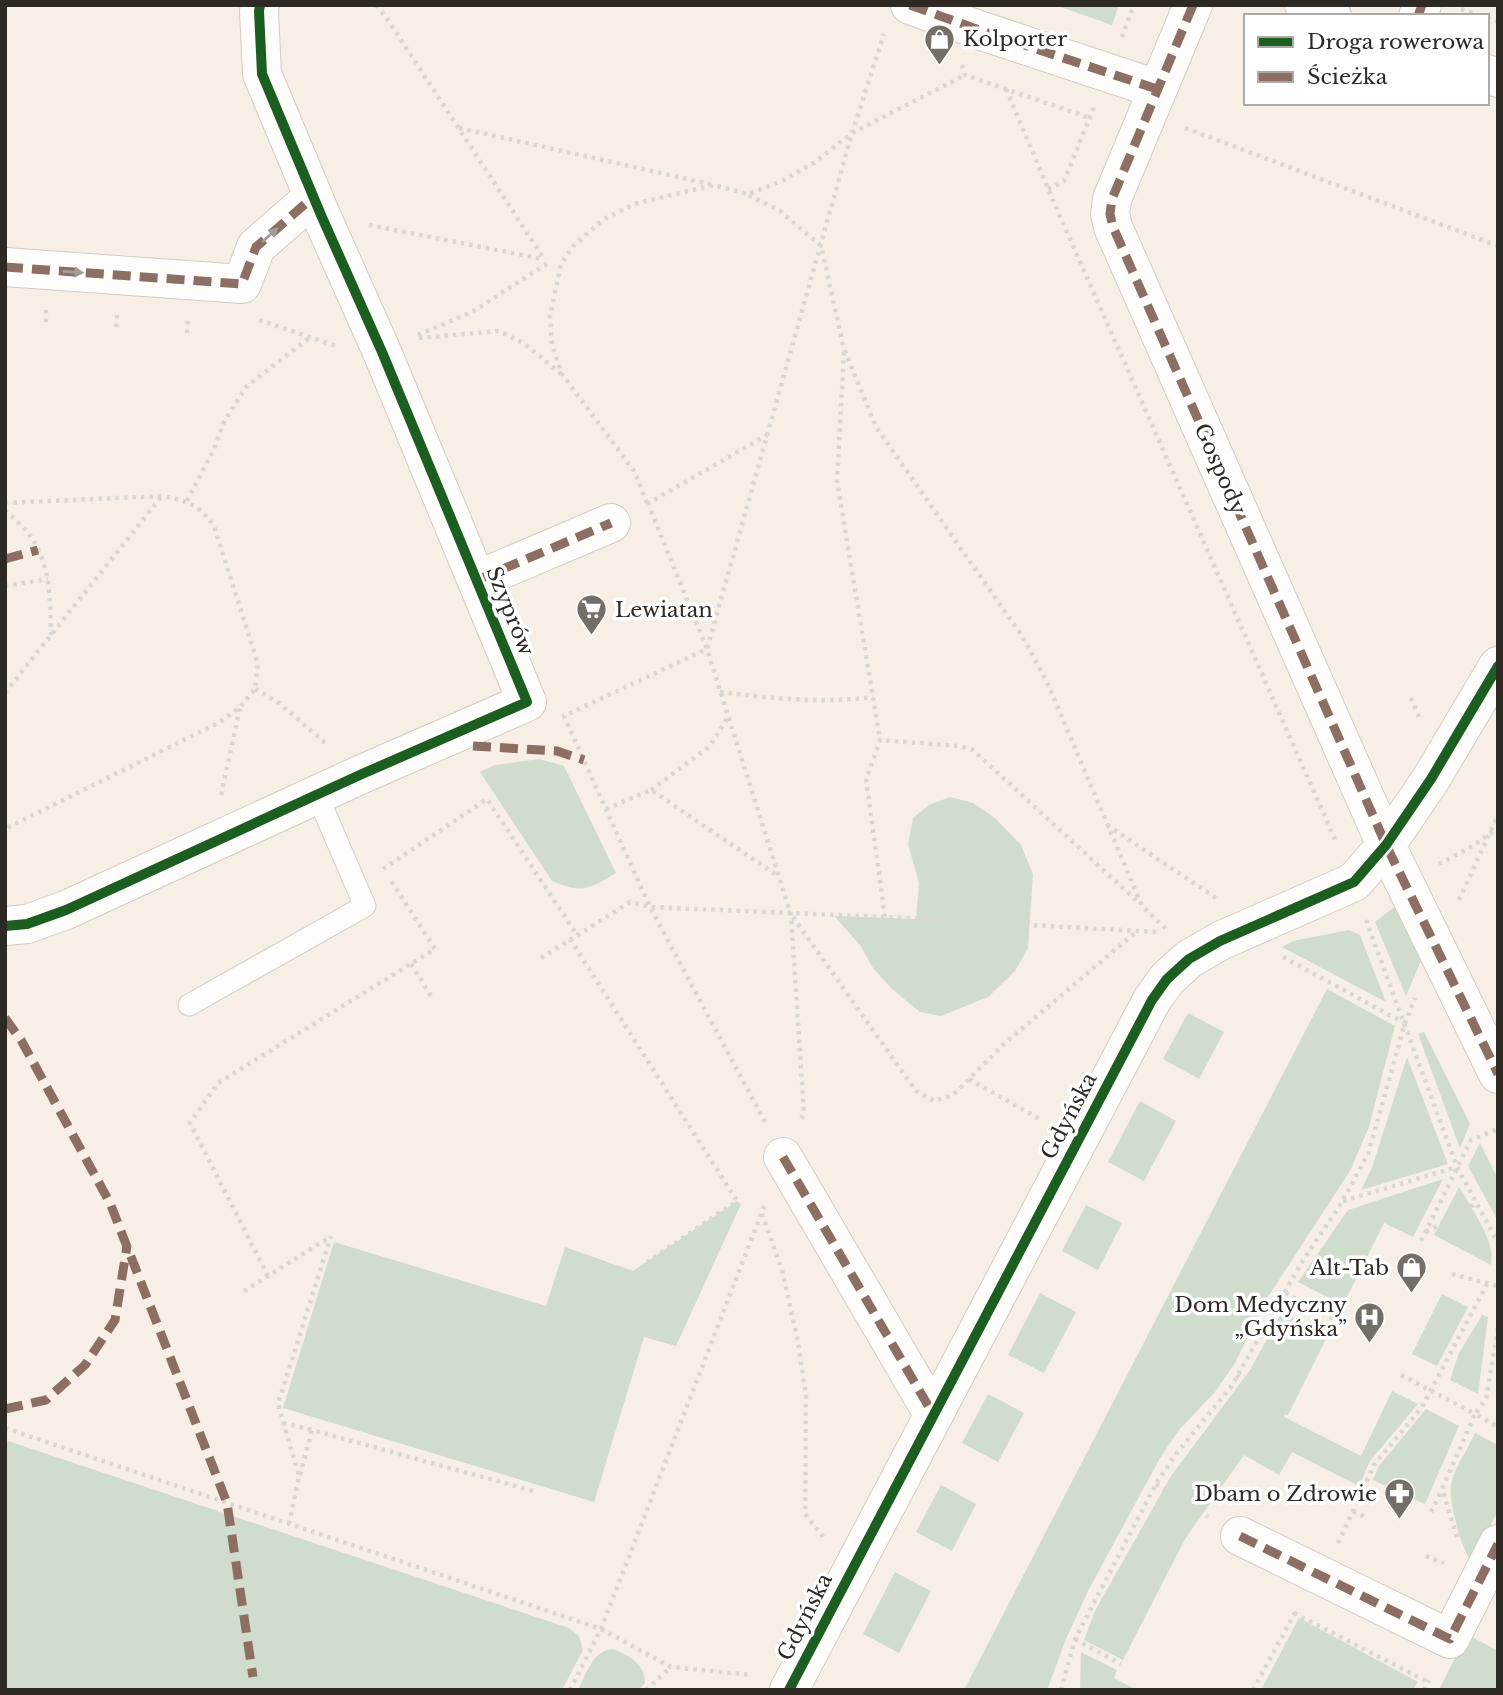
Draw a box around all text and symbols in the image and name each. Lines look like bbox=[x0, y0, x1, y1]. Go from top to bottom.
legend bbox=[1244, 14, 1489, 105]
shop icon: Kolporter bbox=[923, 22, 957, 66]
place label: Kolporter bbox=[963, 26, 1067, 52]
text: Droga rowerowa bbox=[1307, 29, 1485, 55]
text: Ścieżka bbox=[1307, 64, 1388, 90]
one-way arrow bbox=[261, 227, 279, 243]
one-way arrow bbox=[63, 267, 85, 278]
street label: Gospody bbox=[1188, 419, 1252, 519]
street label: Szyprów bbox=[480, 563, 540, 659]
supermarket icon: Lewiatan bbox=[575, 593, 609, 637]
place label: Lewiatan bbox=[615, 597, 713, 623]
street label: Gdyńska bbox=[1035, 1068, 1103, 1164]
shop icon: Alt-Tab bbox=[1395, 1251, 1429, 1295]
place label: Alt-Tab bbox=[1309, 1255, 1389, 1281]
place label: Dom Medyczny „Gdyńska” bbox=[1174, 1292, 1348, 1342]
hospital icon: Dom Medyczny „Gdyńska” bbox=[1353, 1300, 1387, 1344]
pharmacy icon: Dbam o Zdrowie bbox=[1383, 1477, 1417, 1521]
place label: Dbam o Zdrowie bbox=[1194, 1481, 1377, 1507]
street label: Gdyńska bbox=[772, 1569, 838, 1665]

